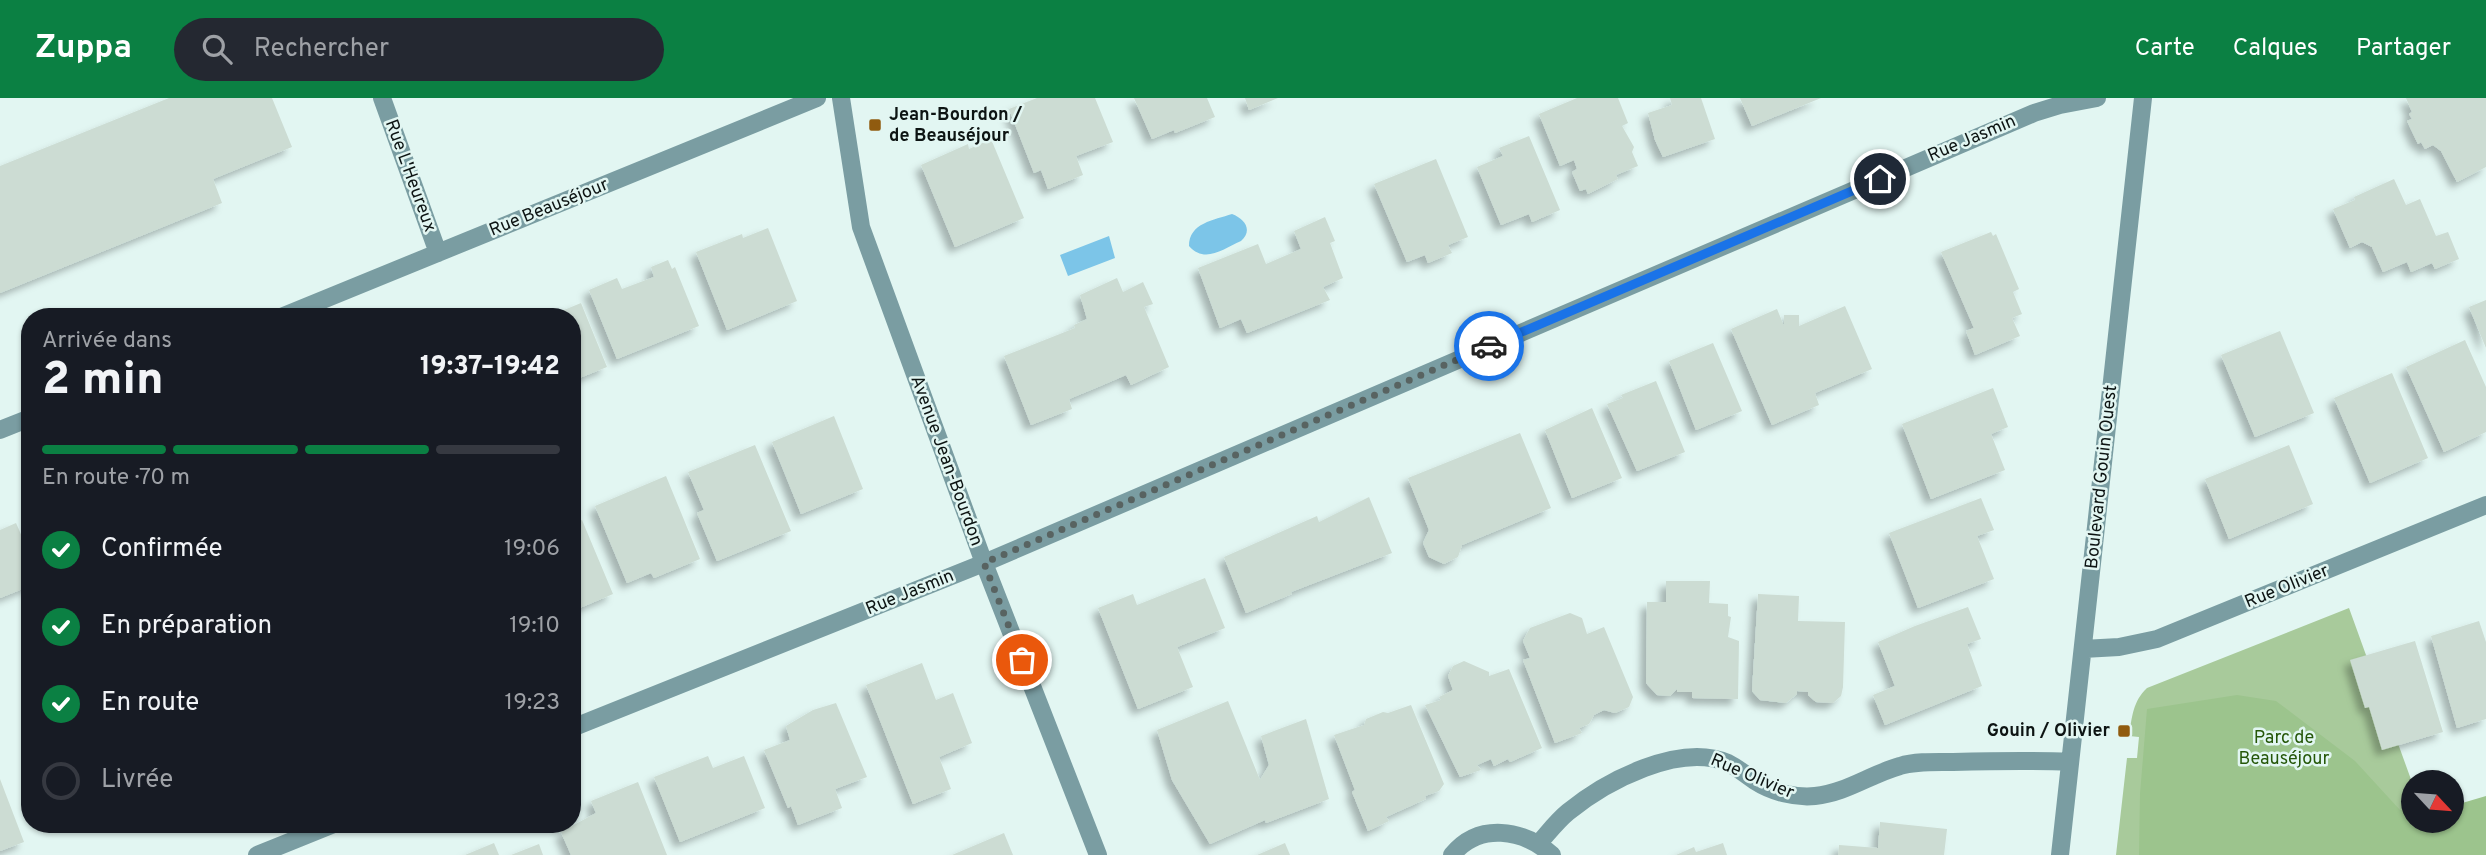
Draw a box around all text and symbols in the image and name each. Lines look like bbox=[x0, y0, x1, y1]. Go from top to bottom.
search box bbox=[174, 18, 664, 81]
text: Zuppa bbox=[35, 28, 132, 70]
icon: search bbox=[198, 30, 236, 68]
text: Rechercher bbox=[254, 33, 389, 66]
text: Carte bbox=[2135, 34, 2195, 64]
text: Calques bbox=[2233, 34, 2318, 64]
text: Partager bbox=[2356, 34, 2451, 64]
place label: Jean-Bourdon / de Beauséjour bbox=[889, 104, 1023, 148]
street label: Rue Jasmin bbox=[1925, 110, 2019, 168]
street label: Rue L'Heureux bbox=[379, 117, 441, 235]
marker: Jean-Bourdon / de Beauséjour bbox=[867, 117, 883, 133]
pin bbox=[1850, 149, 1910, 209]
icon: home bbox=[1861, 160, 1899, 198]
street label: Rue Beauséjour bbox=[486, 174, 612, 242]
courier bbox=[1454, 311, 1524, 381]
text: Arrivée dans bbox=[42, 327, 172, 356]
icon: car bbox=[1470, 327, 1508, 365]
text: 19:37–19:42 bbox=[420, 351, 560, 384]
text: 2 min bbox=[42, 352, 164, 411]
street label: Avenue Jean-Bourdon bbox=[904, 373, 988, 549]
street label: Boulevard Gouin Ouest bbox=[2081, 384, 2123, 570]
text: En route · 70 m bbox=[42, 464, 190, 493]
icon: check bbox=[42, 531, 80, 569]
text: Confirmée bbox=[101, 533, 223, 566]
text: 19:06 bbox=[504, 535, 560, 564]
street label: Rue Olivier bbox=[2242, 560, 2332, 614]
street label: Rue Jasmin bbox=[862, 565, 958, 621]
icon: check bbox=[42, 608, 80, 646]
text: En préparation bbox=[101, 610, 272, 643]
text: 19:10 bbox=[509, 612, 560, 641]
pin bbox=[992, 630, 1052, 690]
icon: bag bbox=[1003, 641, 1041, 679]
icon: check bbox=[42, 685, 80, 723]
text: En route bbox=[101, 687, 199, 720]
text: 19:23 bbox=[505, 689, 560, 718]
place label: Gouin / Olivier bbox=[1987, 720, 2110, 743]
marker: Gouin / Olivier bbox=[2116, 723, 2132, 739]
park label: Parc de Beauséjour bbox=[2239, 727, 2330, 771]
street label: Rue Olivier bbox=[1707, 749, 1797, 805]
text: Livrée bbox=[101, 764, 173, 797]
north arrow bbox=[2401, 770, 2464, 833]
map controls bbox=[2401, 770, 2464, 833]

